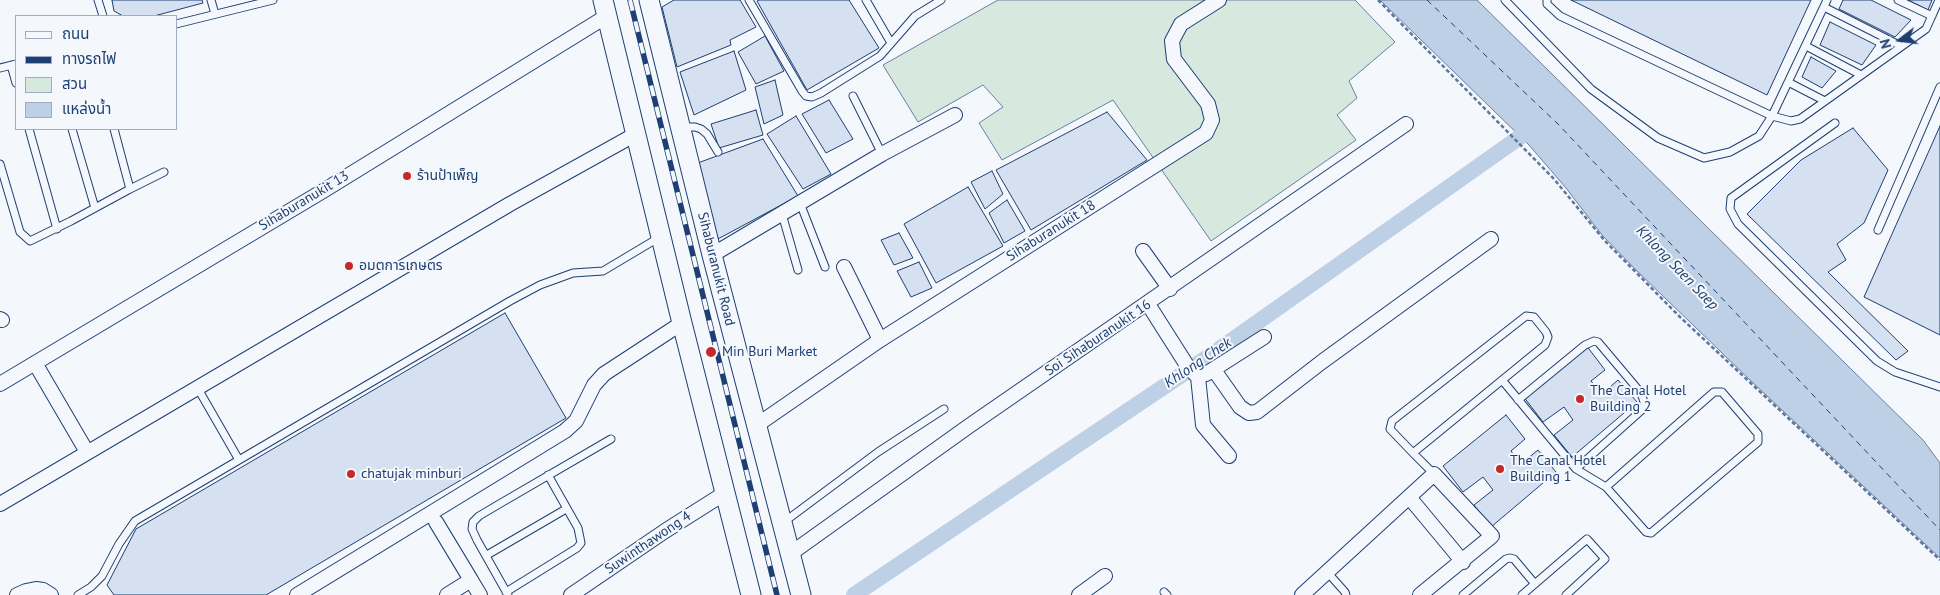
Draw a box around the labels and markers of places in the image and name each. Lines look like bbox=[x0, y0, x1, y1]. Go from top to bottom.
place label: ร้านป้าเพ็ญ bbox=[417, 168, 479, 184]
marker: ร้านป้าเพ็ญ bbox=[401, 170, 413, 182]
place label: อมตการเกษตร bbox=[359, 258, 443, 274]
marker: อมตการเกษตร bbox=[343, 260, 355, 272]
place label: Min Buri Market bbox=[722, 344, 817, 360]
marker: Min Buri Market bbox=[704, 345, 718, 359]
place label: The Canal Hotel Building 2 bbox=[1590, 383, 1686, 416]
marker: The Canal Hotel Building 2 bbox=[1574, 393, 1586, 405]
place label: The Canal Hotel Building 1 bbox=[1510, 453, 1606, 486]
marker: The Canal Hotel Building 1 bbox=[1494, 463, 1506, 475]
place label: chatujak minburi bbox=[361, 466, 462, 482]
marker: chatujak minburi bbox=[345, 468, 357, 480]

